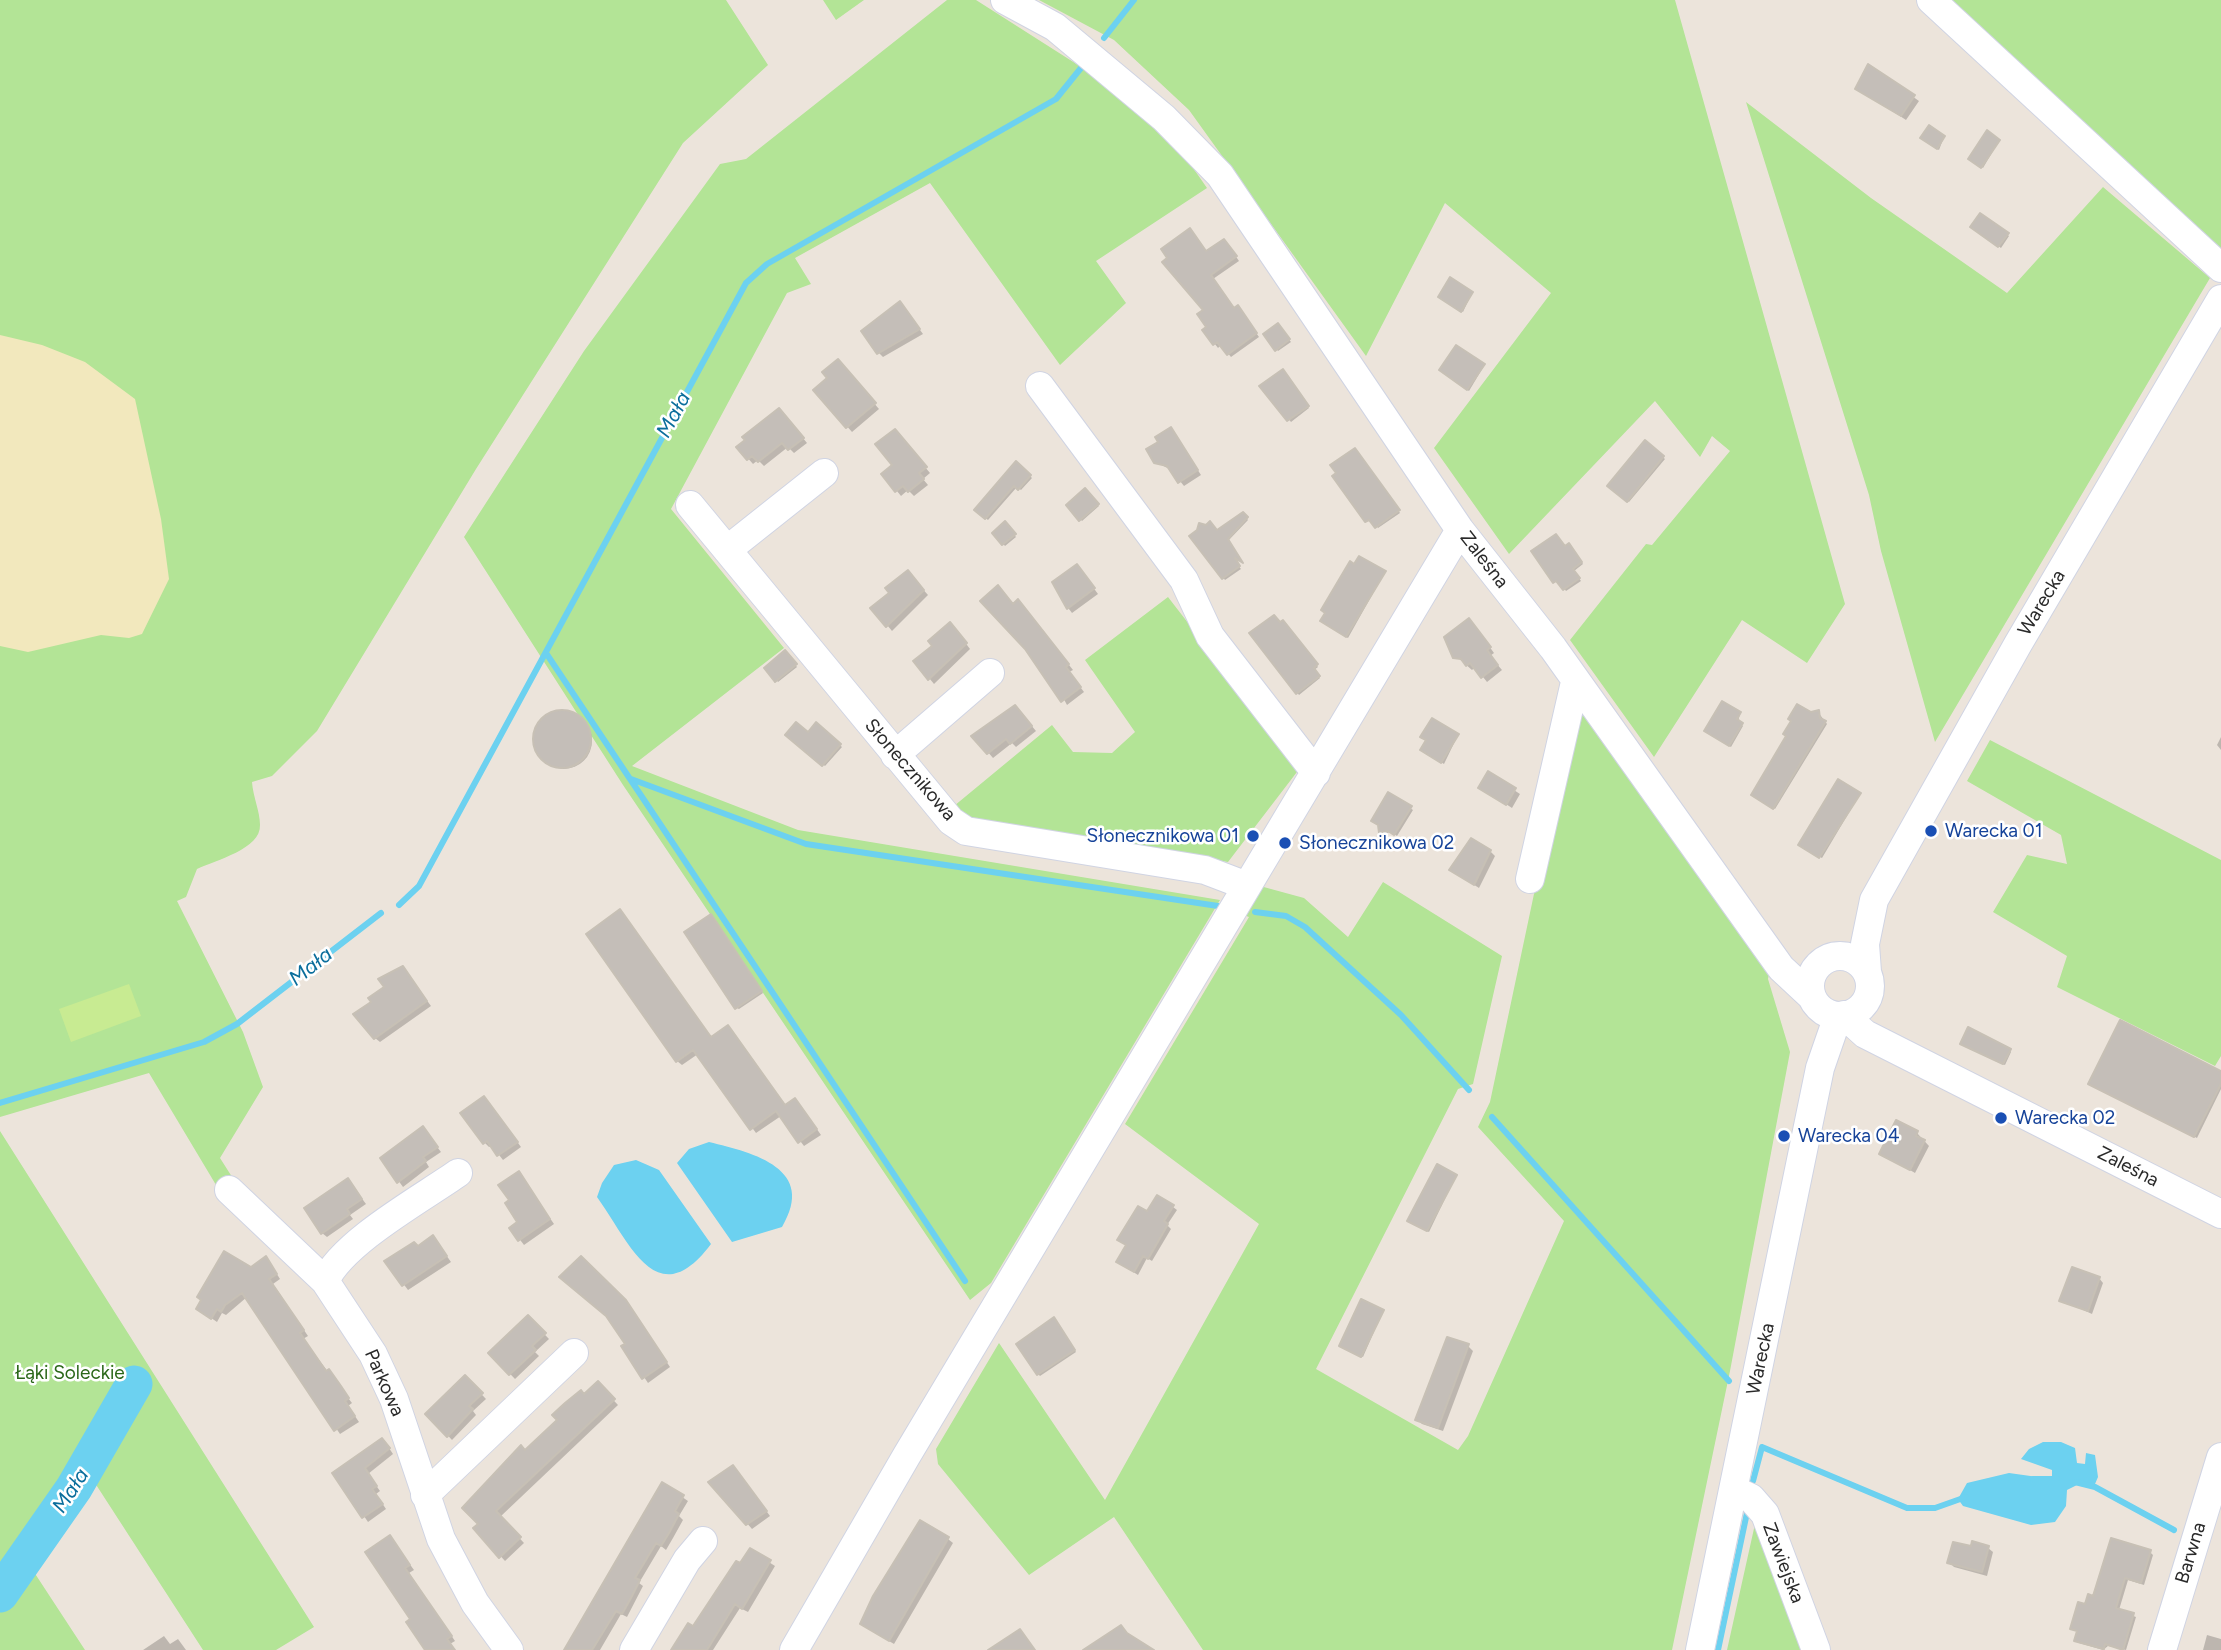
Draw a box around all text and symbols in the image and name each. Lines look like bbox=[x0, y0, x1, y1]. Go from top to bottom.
water label: Mała bbox=[652, 388, 696, 442]
street label: Zaleśna bbox=[1455, 527, 1513, 593]
street label: Warecka bbox=[2013, 566, 2071, 640]
street label: Słonecznikowa bbox=[859, 714, 961, 826]
place label: Warecka 01 bbox=[1945, 820, 2043, 842]
marker: Warecka 01 bbox=[1923, 823, 1939, 839]
place label: Słonecznikowa 01 bbox=[1087, 825, 1239, 847]
marker: Słonecznikowa 01 bbox=[1245, 828, 1261, 844]
place label: Słonecznikowa 02 bbox=[1299, 832, 1454, 854]
marker: Słonecznikowa 02 bbox=[1277, 835, 1293, 851]
water label: Mała bbox=[284, 942, 338, 992]
place label: Warecka 02 bbox=[2015, 1107, 2115, 1129]
marker: Warecka 02 bbox=[1993, 1110, 2009, 1126]
place label: Warecka 04 bbox=[1798, 1125, 1900, 1147]
marker: Warecka 04 bbox=[1776, 1128, 1792, 1144]
street label: Zaleśna bbox=[2094, 1142, 2162, 1192]
street label: Warecka bbox=[1742, 1321, 1780, 1397]
street label: Parkowa bbox=[359, 1346, 409, 1420]
park label: Łąki Soleckie bbox=[15, 1362, 125, 1384]
water label: Mała bbox=[47, 1464, 95, 1518]
street label: Zawiejska bbox=[1757, 1520, 1809, 1606]
street label: Barwna bbox=[2171, 1520, 2211, 1586]

